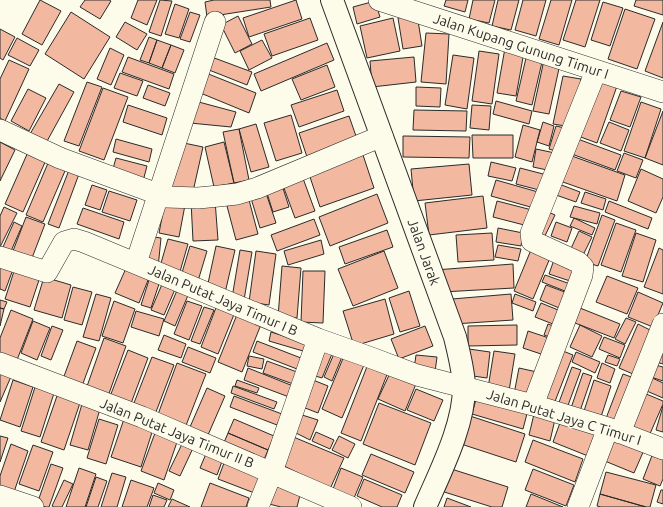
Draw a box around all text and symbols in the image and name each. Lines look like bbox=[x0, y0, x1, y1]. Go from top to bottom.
street label: Jalan Kupang Gunung Timur I bbox=[431, 10, 611, 82]
street label: Jalan Jarak bbox=[405, 216, 443, 288]
street label: Jalan Putat Jaya Timur I B bbox=[146, 261, 300, 339]
street label: Jalan Putat Jaya C Timur I bbox=[485, 386, 643, 448]
street label: Jalan Putat Jaya Timur II B bbox=[98, 395, 256, 471]

